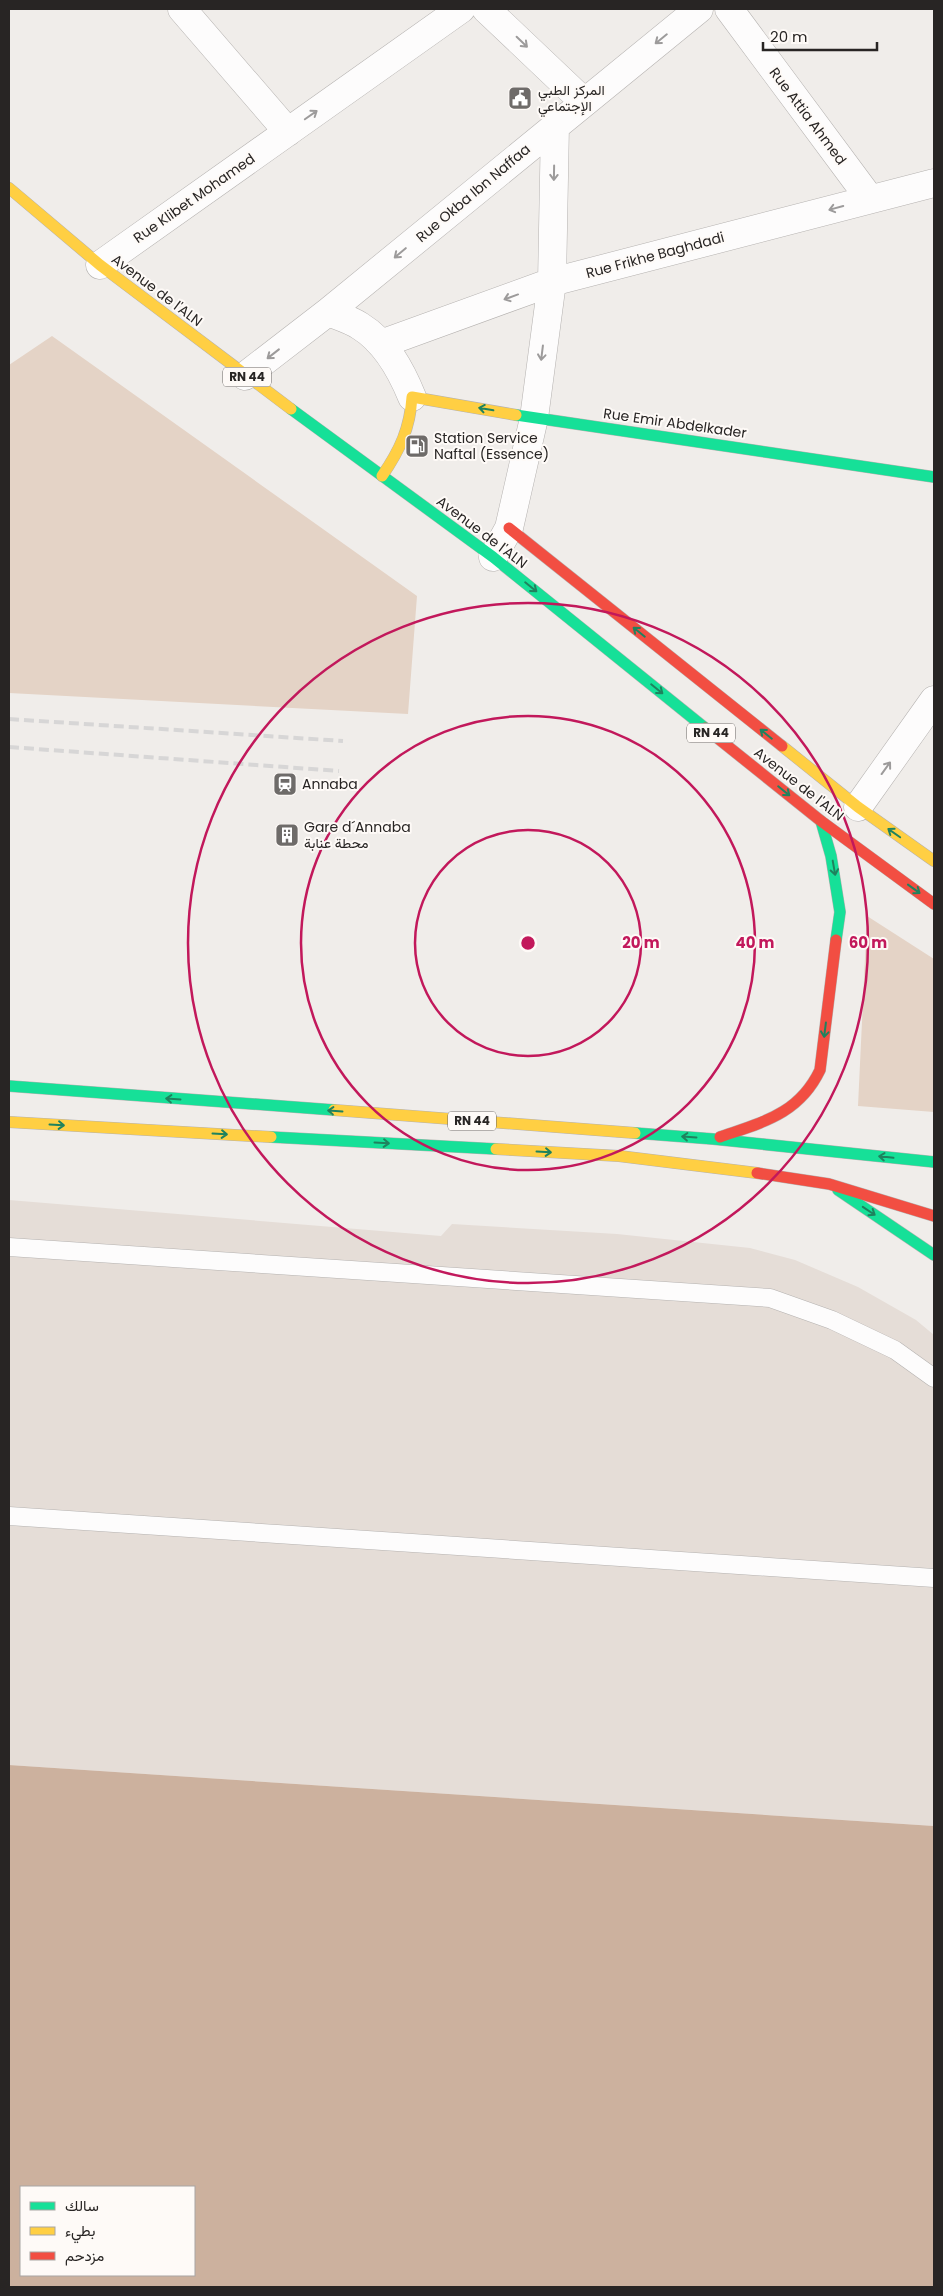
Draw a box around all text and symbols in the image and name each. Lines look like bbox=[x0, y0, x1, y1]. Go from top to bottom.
scale bar bbox=[763, 20, 877, 52]
text: 20 m bbox=[770, 26, 808, 47]
one-way arrow bbox=[655, 34, 668, 45]
one-way arrow bbox=[515, 36, 528, 48]
street label: Rue Attia Ahmed bbox=[765, 63, 851, 169]
place label: المركز الطبي الإجتماعي bbox=[538, 80, 605, 118]
public building icon: المركز الطبي الإجتماعي bbox=[507, 85, 533, 111]
one-way arrow bbox=[304, 110, 318, 120]
street label: Rue Okba Ibn Naffaa bbox=[411, 139, 535, 247]
street label: Rue Klibet Mohamed bbox=[129, 148, 259, 248]
one-way arrow bbox=[549, 165, 559, 181]
one-way arrow bbox=[828, 204, 844, 213]
street label: Rue Frikhe Baghdadi bbox=[584, 227, 726, 283]
one-way arrow bbox=[394, 247, 407, 258]
street label: Avenue de l'ALN bbox=[107, 249, 207, 331]
one-way arrow bbox=[503, 293, 519, 302]
one-way arrow bbox=[537, 344, 547, 360]
one-way arrow bbox=[267, 349, 280, 360]
road number: RN 44 bbox=[223, 368, 271, 387]
street label: Rue Emir Abdelkader bbox=[602, 403, 748, 443]
one-way arrow bbox=[478, 404, 494, 414]
place label: Station Service Naftal (Essence) bbox=[434, 428, 549, 464]
fuel station icon: Station Service Naftal (Essence) bbox=[404, 433, 430, 459]
street label: Avenue de l'ALN bbox=[432, 491, 532, 573]
one-way arrow bbox=[524, 582, 537, 593]
one-way arrow bbox=[633, 626, 646, 637]
one-way arrow bbox=[650, 684, 663, 695]
road number: RN 44 bbox=[687, 724, 735, 742]
one-way arrow bbox=[760, 728, 773, 739]
street label: Avenue de l'ALN bbox=[750, 743, 848, 825]
one-way arrow bbox=[881, 761, 891, 775]
station icon: Annaba bbox=[272, 771, 298, 797]
place label: Annaba bbox=[302, 774, 358, 794]
one-way arrow bbox=[777, 786, 790, 797]
place label: Gare d´Annaba محطة عنابة bbox=[304, 817, 411, 853]
building icon: Gare d´Annaba محطة عنابة bbox=[274, 822, 300, 848]
one-way arrow bbox=[887, 828, 901, 838]
one-way arrow bbox=[829, 860, 839, 876]
one-way arrow bbox=[907, 883, 920, 894]
text: 20 m bbox=[622, 932, 660, 953]
text: 40 m bbox=[735, 932, 775, 953]
text: 60 m bbox=[849, 932, 887, 953]
centre of rings bbox=[519, 934, 537, 952]
one-way arrow bbox=[820, 1021, 830, 1037]
one-way arrow bbox=[165, 1094, 181, 1103]
one-way arrow bbox=[327, 1106, 343, 1115]
road number: RN 44 bbox=[448, 1112, 496, 1130]
one-way arrow bbox=[49, 1120, 65, 1129]
one-way arrow bbox=[211, 1129, 227, 1138]
one-way arrow bbox=[681, 1133, 697, 1142]
one-way arrow bbox=[374, 1139, 390, 1148]
one-way arrow bbox=[536, 1148, 552, 1157]
one-way arrow bbox=[878, 1152, 894, 1162]
one-way arrow bbox=[862, 1206, 876, 1216]
legend bbox=[20, 2186, 195, 2276]
text: سالك bbox=[65, 2195, 99, 2216]
text: بطيء bbox=[65, 2220, 95, 2244]
text: مزدحم bbox=[65, 2245, 104, 2266]

